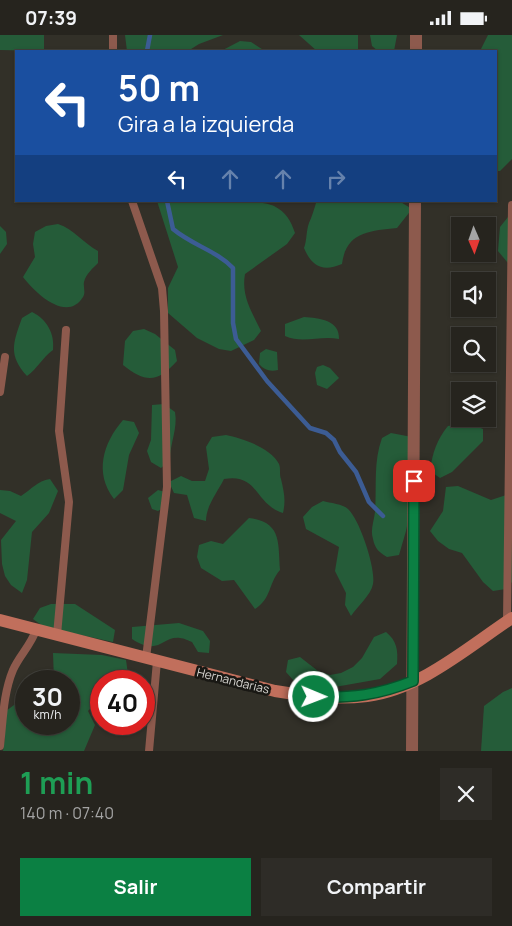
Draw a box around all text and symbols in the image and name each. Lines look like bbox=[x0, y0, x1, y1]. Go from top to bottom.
text: 07:39 bbox=[25, 5, 77, 31]
text: 50 m bbox=[118, 64, 200, 112]
icon: left bbox=[35, 70, 100, 135]
text: Gira a la izquierda bbox=[118, 109, 294, 139]
icon: left bbox=[163, 165, 191, 193]
icon: ahead bbox=[216, 165, 244, 193]
icon: ahead bbox=[269, 165, 297, 193]
icon: right bbox=[322, 165, 350, 193]
north arrow bbox=[451, 217, 496, 263]
map controls bbox=[451, 217, 496, 427]
button: sound bbox=[451, 272, 496, 317]
button: search bbox=[451, 327, 496, 372]
button: layers bbox=[451, 382, 496, 427]
pin bbox=[393, 460, 435, 502]
icon: arrive bbox=[400, 467, 428, 495]
street label: Hernandarias bbox=[195, 663, 271, 698]
speed limit sign: 40 bbox=[90, 670, 155, 735]
position arrow bbox=[287, 670, 339, 722]
text: 30 bbox=[32, 679, 63, 714]
text: km/h bbox=[34, 706, 61, 723]
text: 1 min bbox=[20, 762, 93, 803]
button: close bbox=[440, 768, 492, 820]
text: 140 m · 07:40 bbox=[20, 802, 114, 824]
button: Salir bbox=[20, 858, 251, 916]
button: Compartir bbox=[261, 858, 492, 916]

